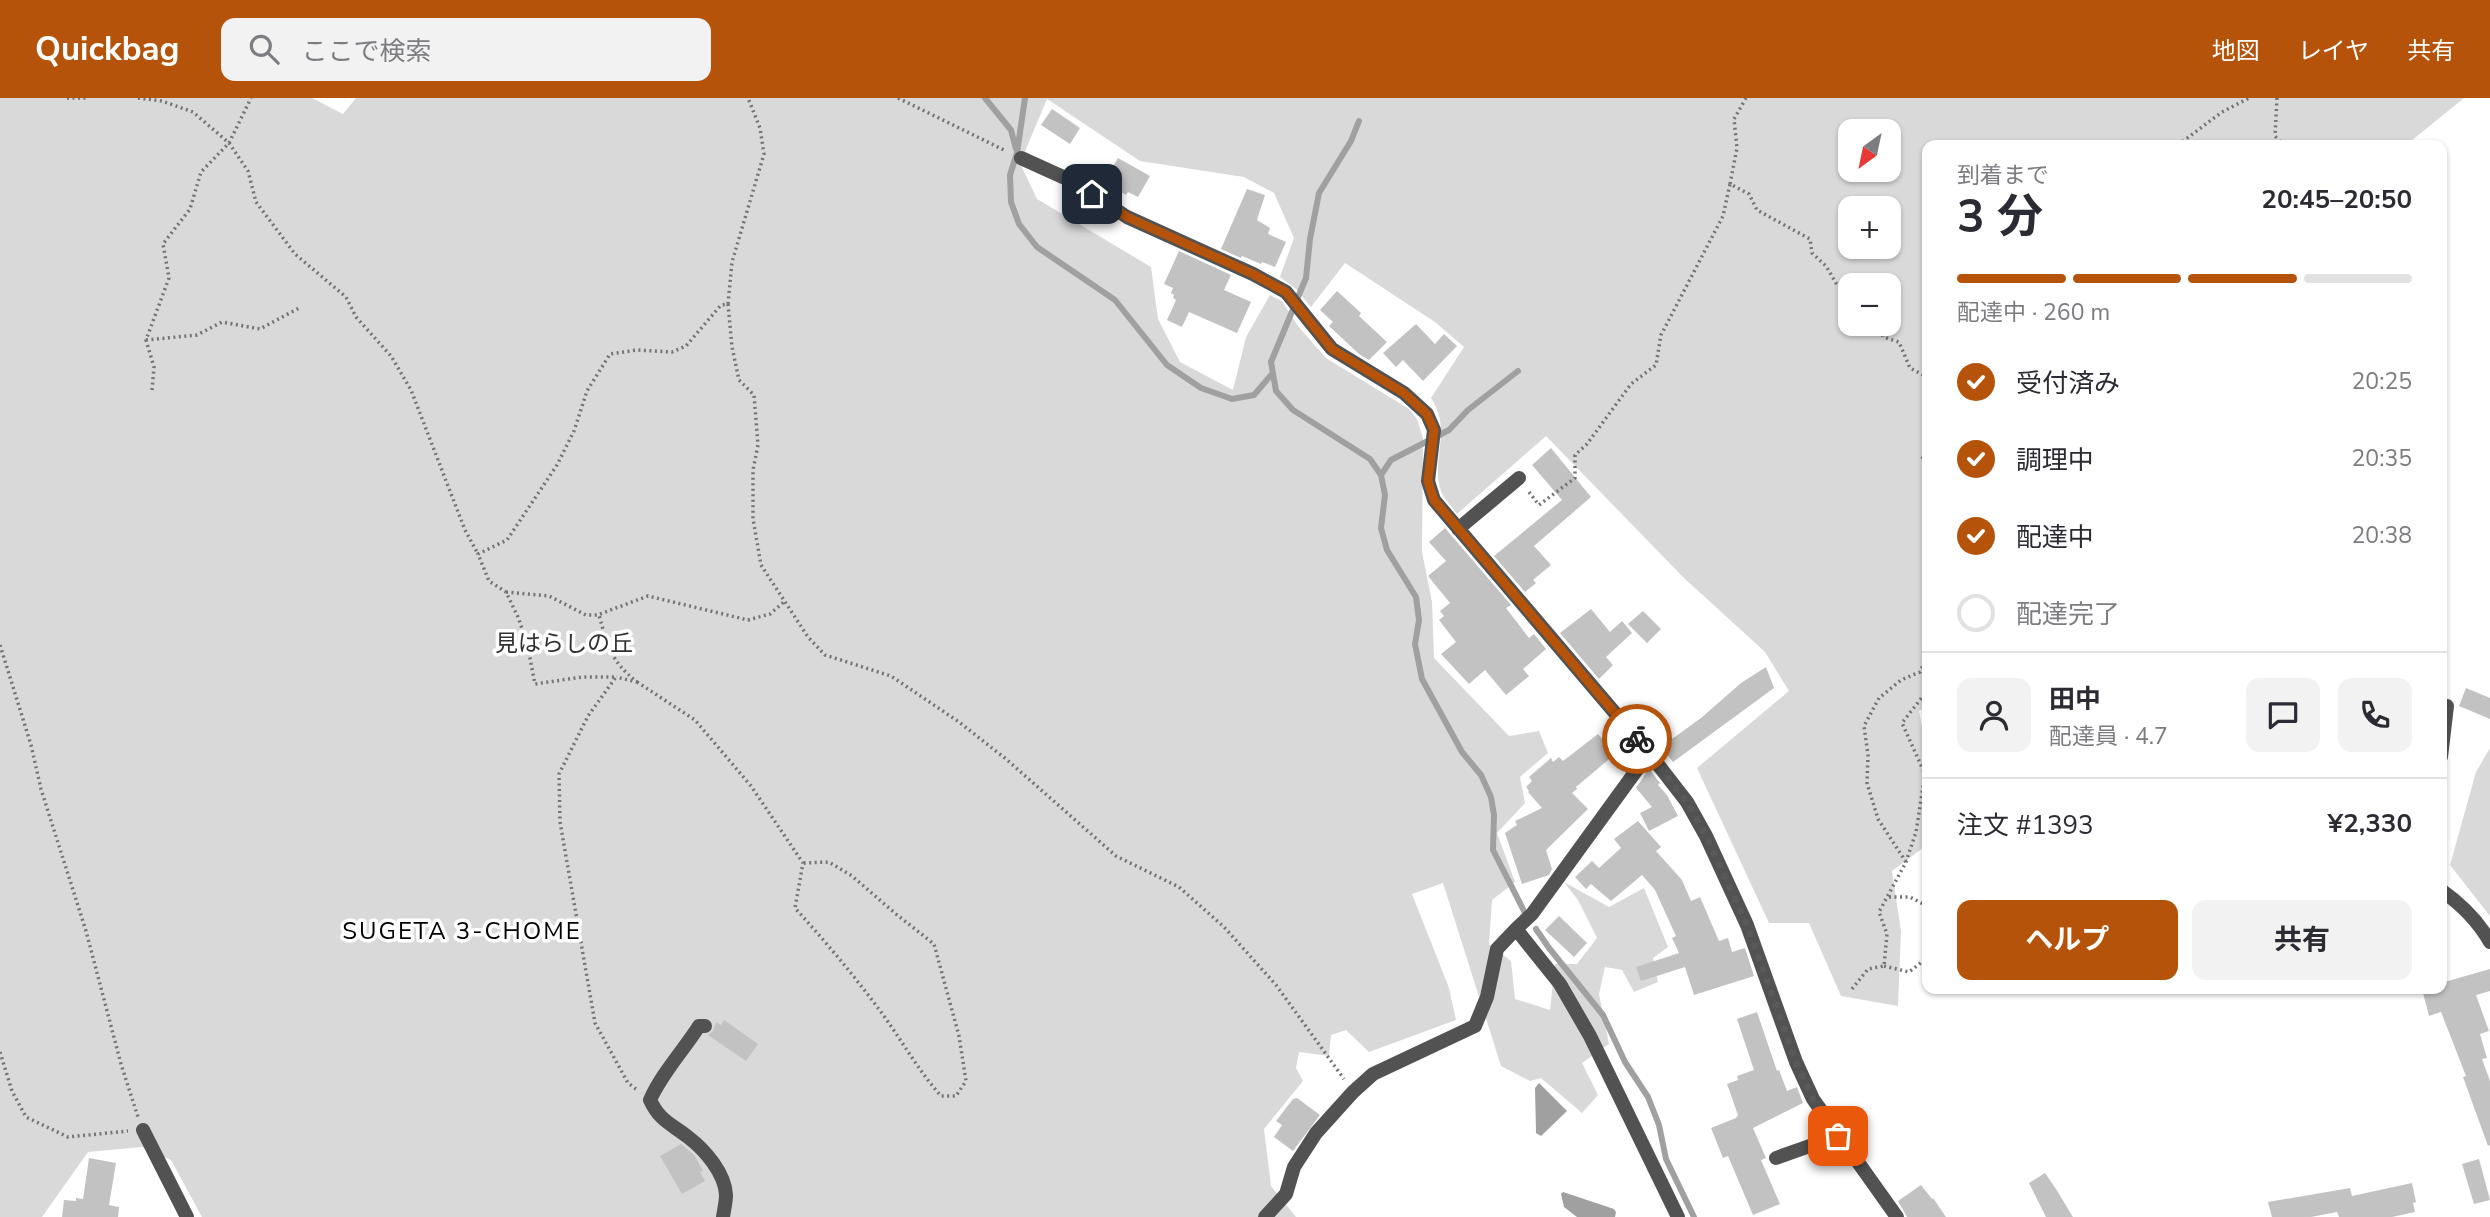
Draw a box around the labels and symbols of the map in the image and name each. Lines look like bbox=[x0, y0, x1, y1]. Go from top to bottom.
north arrow bbox=[1838, 119, 1900, 182]
pin bbox=[1062, 164, 1122, 224]
park label: 見はらしの丘 bbox=[495, 628, 633, 659]
courier bbox=[1602, 704, 1672, 774]
district label: SUGETA 3-CHOME bbox=[342, 915, 582, 947]
pin bbox=[1808, 1106, 1868, 1166]

